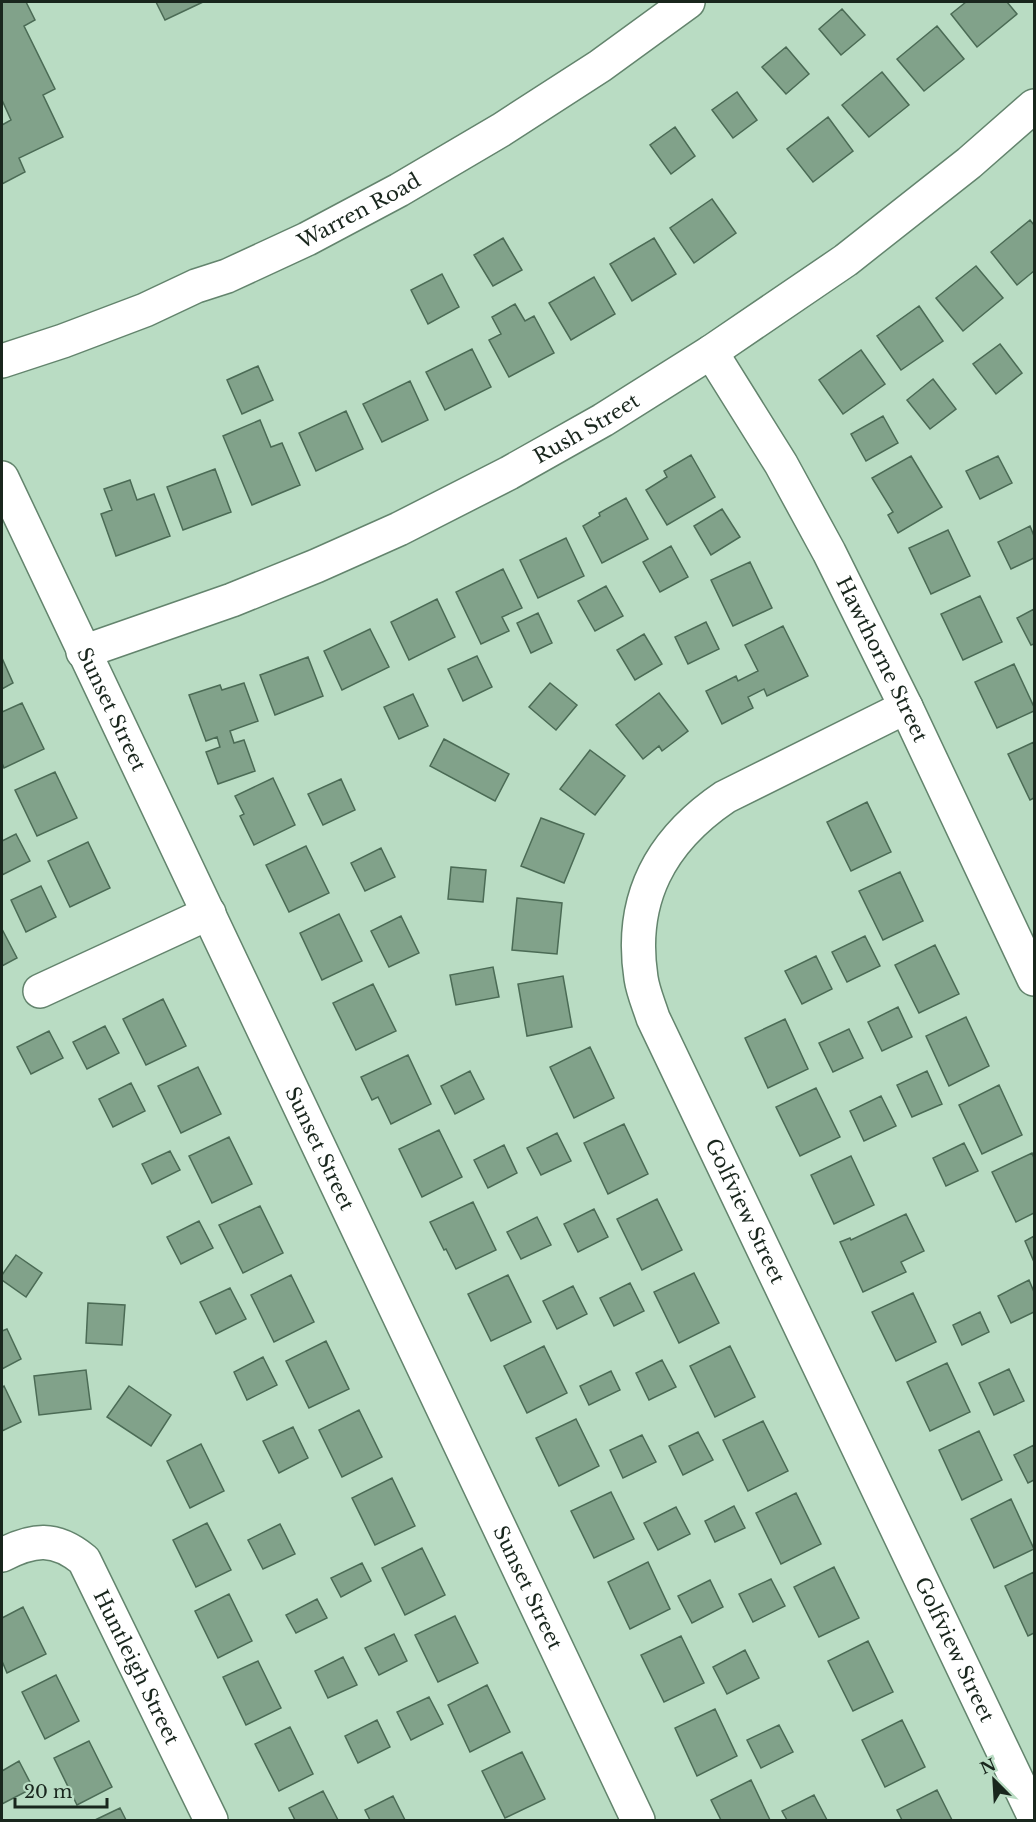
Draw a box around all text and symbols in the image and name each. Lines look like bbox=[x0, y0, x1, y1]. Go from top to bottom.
street label: Warren Road bbox=[293, 168, 425, 254]
street label: Rush Street bbox=[529, 388, 644, 469]
street label: Hawthorne Street bbox=[831, 573, 933, 746]
street label: Sunset Street bbox=[72, 644, 151, 775]
street label: Sunset Street bbox=[280, 1083, 360, 1215]
street label: Golfview Street bbox=[700, 1135, 790, 1288]
street label: Sunset Street bbox=[488, 1522, 568, 1654]
street label: Golfview Street bbox=[910, 1573, 1000, 1726]
street label: Huntleigh Street bbox=[88, 1586, 184, 1749]
north arrow bbox=[964, 1750, 1024, 1810]
text: N bbox=[977, 1754, 999, 1778]
scale bar bbox=[15, 1771, 106, 1809]
text: 20 m bbox=[24, 1781, 72, 1803]

